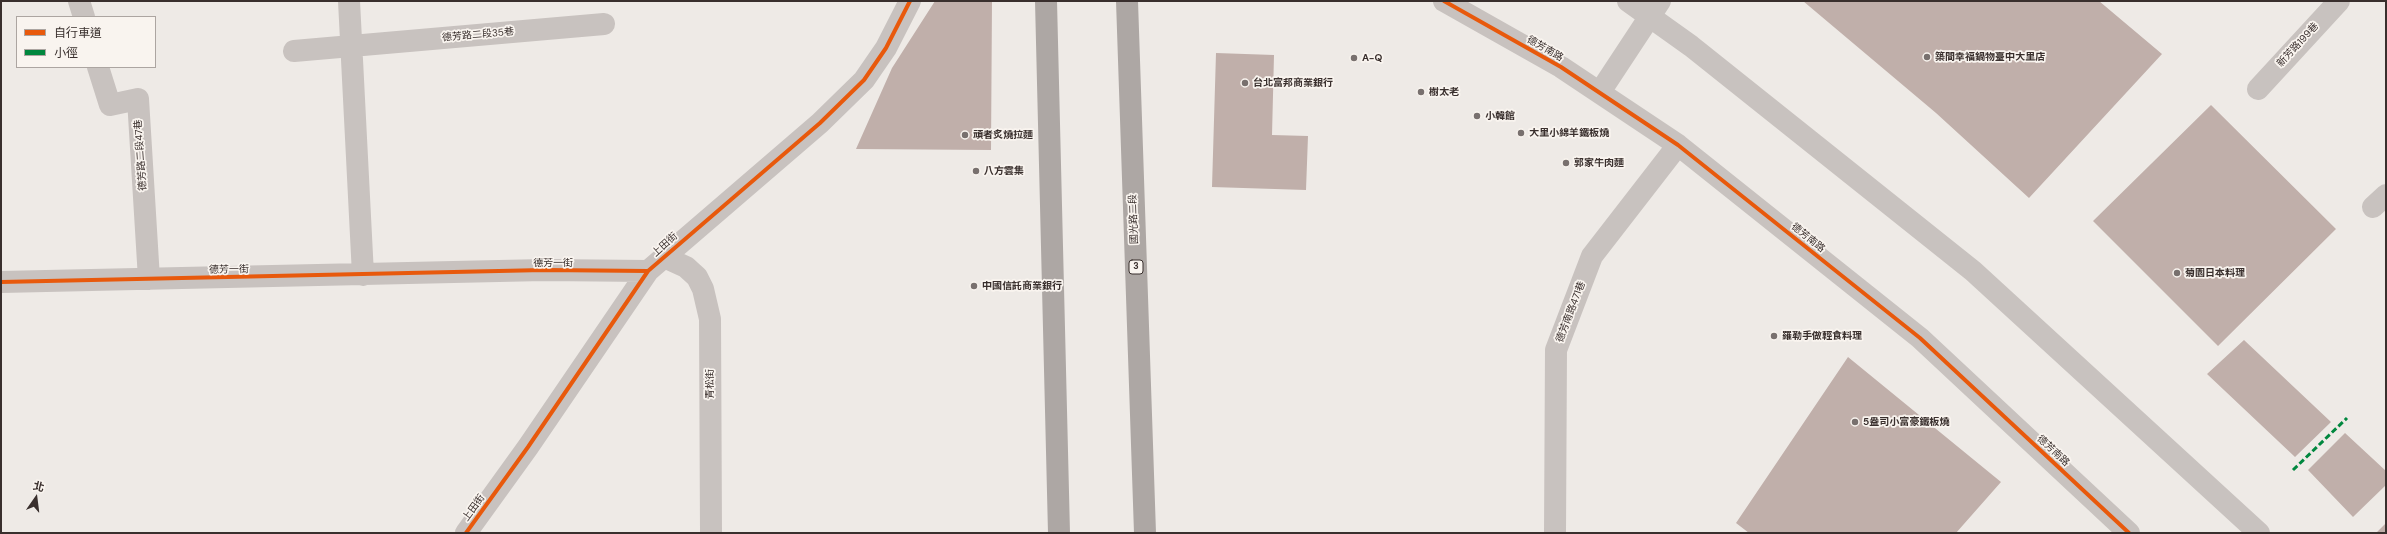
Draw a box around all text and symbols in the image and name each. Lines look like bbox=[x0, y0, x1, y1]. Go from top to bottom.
legend bbox=[16, 16, 156, 68]
street label: 新芳路199巷 bbox=[2275, 21, 2321, 69]
text: 自行車道 bbox=[54, 25, 102, 41]
street label: 德芳路二段35巷 bbox=[442, 26, 514, 44]
street label: 德芳南路 bbox=[1525, 34, 1565, 64]
text: 小徑 bbox=[54, 45, 78, 61]
place label: 築間幸福鍋物臺中大里店 bbox=[1935, 51, 2045, 63]
place label: A-Q bbox=[1362, 52, 1382, 64]
marker: 築間幸福鍋物臺中大里店 bbox=[1922, 52, 1932, 62]
marker: A-Q bbox=[1349, 53, 1359, 63]
place label: 台北富邦商業銀行 bbox=[1253, 77, 1333, 89]
marker: 台北富邦商業銀行 bbox=[1240, 78, 1250, 88]
place label: 樹太老 bbox=[1429, 86, 1459, 98]
marker: 樹太老 bbox=[1416, 87, 1426, 97]
place label: 小韓館 bbox=[1485, 110, 1515, 122]
marker: 小韓館 bbox=[1472, 111, 1482, 121]
street label: 德芳路二段47巷 bbox=[133, 119, 149, 191]
place label: 大里小綿羊鐵板燒 bbox=[1529, 127, 1609, 139]
marker: 大里小綿羊鐵板燒 bbox=[1516, 128, 1526, 138]
place label: 頑者炙燒拉麵 bbox=[973, 129, 1033, 141]
marker: 頑者炙燒拉麵 bbox=[960, 130, 970, 140]
place label: 郭家牛肉麵 bbox=[1574, 157, 1624, 169]
marker: 郭家牛肉麵 bbox=[1561, 158, 1571, 168]
place label: 八方雲集 bbox=[984, 165, 1024, 177]
marker: 八方雲集 bbox=[971, 166, 981, 176]
street label: 國光路二段 bbox=[1127, 194, 1141, 244]
street label: 德芳南路 bbox=[1789, 221, 1827, 255]
street label: 上田街 bbox=[650, 231, 680, 259]
street label: 德芳一街 bbox=[533, 257, 573, 269]
road number: 3 bbox=[1129, 260, 1143, 274]
street label: 德芳一街 bbox=[209, 264, 249, 276]
place label: 菊園日本料理 bbox=[2185, 267, 2245, 279]
marker: 菊園日本料理 bbox=[2172, 268, 2182, 278]
place label: 中國信託商業銀行 bbox=[982, 280, 1062, 292]
street label: 德芳南路471巷 bbox=[1554, 280, 1588, 344]
marker: 中國信託商業銀行 bbox=[969, 281, 979, 291]
place label: 羅勒手做輕食料理 bbox=[1782, 330, 1862, 342]
marker: 羅勒手做輕食料理 bbox=[1769, 331, 1779, 341]
street label: 青松街 bbox=[704, 369, 716, 399]
place label: 5盎司小富豪鐵板燒 bbox=[1863, 416, 1949, 428]
marker: 5盎司小富豪鐵板燒 bbox=[1850, 417, 1860, 427]
street label: 德芳南路 bbox=[2034, 433, 2072, 469]
north arrow bbox=[16, 478, 56, 518]
text: 北 bbox=[32, 478, 46, 494]
street label: 上田街 bbox=[460, 492, 488, 524]

